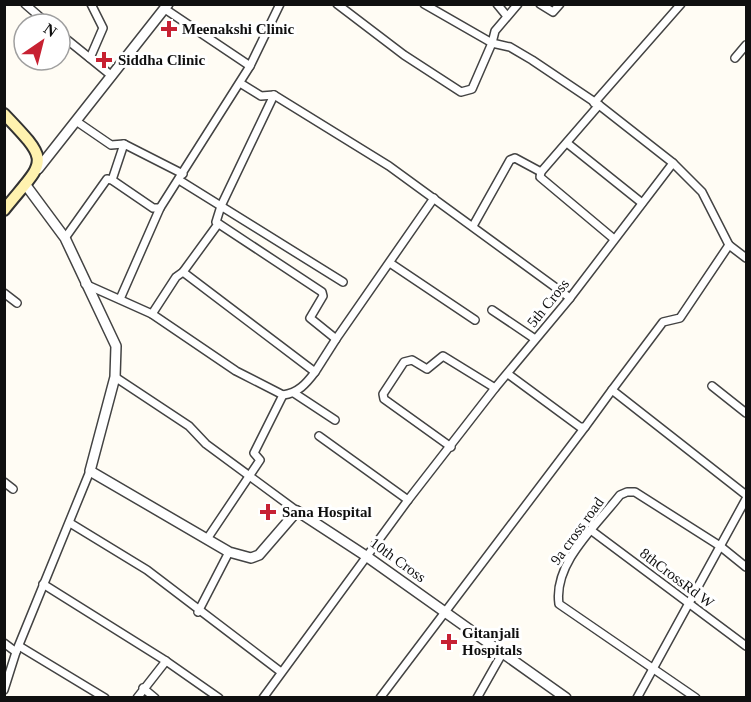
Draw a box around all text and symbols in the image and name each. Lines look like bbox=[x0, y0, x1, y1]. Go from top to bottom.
north arrow bbox=[12, 12, 72, 72]
text: N bbox=[41, 20, 60, 41]
marker: Meenakshi Clinic bbox=[160, 20, 178, 38]
place label: Meenakshi Clinic bbox=[182, 21, 294, 37]
marker: Siddha Clinic bbox=[95, 51, 113, 69]
place label: Siddha Clinic bbox=[118, 52, 205, 68]
street label: 5th Cross bbox=[524, 276, 572, 330]
street label: 9a cross road bbox=[547, 494, 607, 568]
marker: Sana Hospital bbox=[259, 503, 277, 521]
place label: Sana Hospital bbox=[282, 504, 372, 520]
street label: 10th Cross bbox=[367, 535, 429, 586]
street label: 8thCrossRd W bbox=[637, 545, 718, 612]
place label: Gitanjali Hospitals bbox=[462, 625, 522, 658]
marker: Gitanjali Hospitals bbox=[440, 633, 458, 651]

